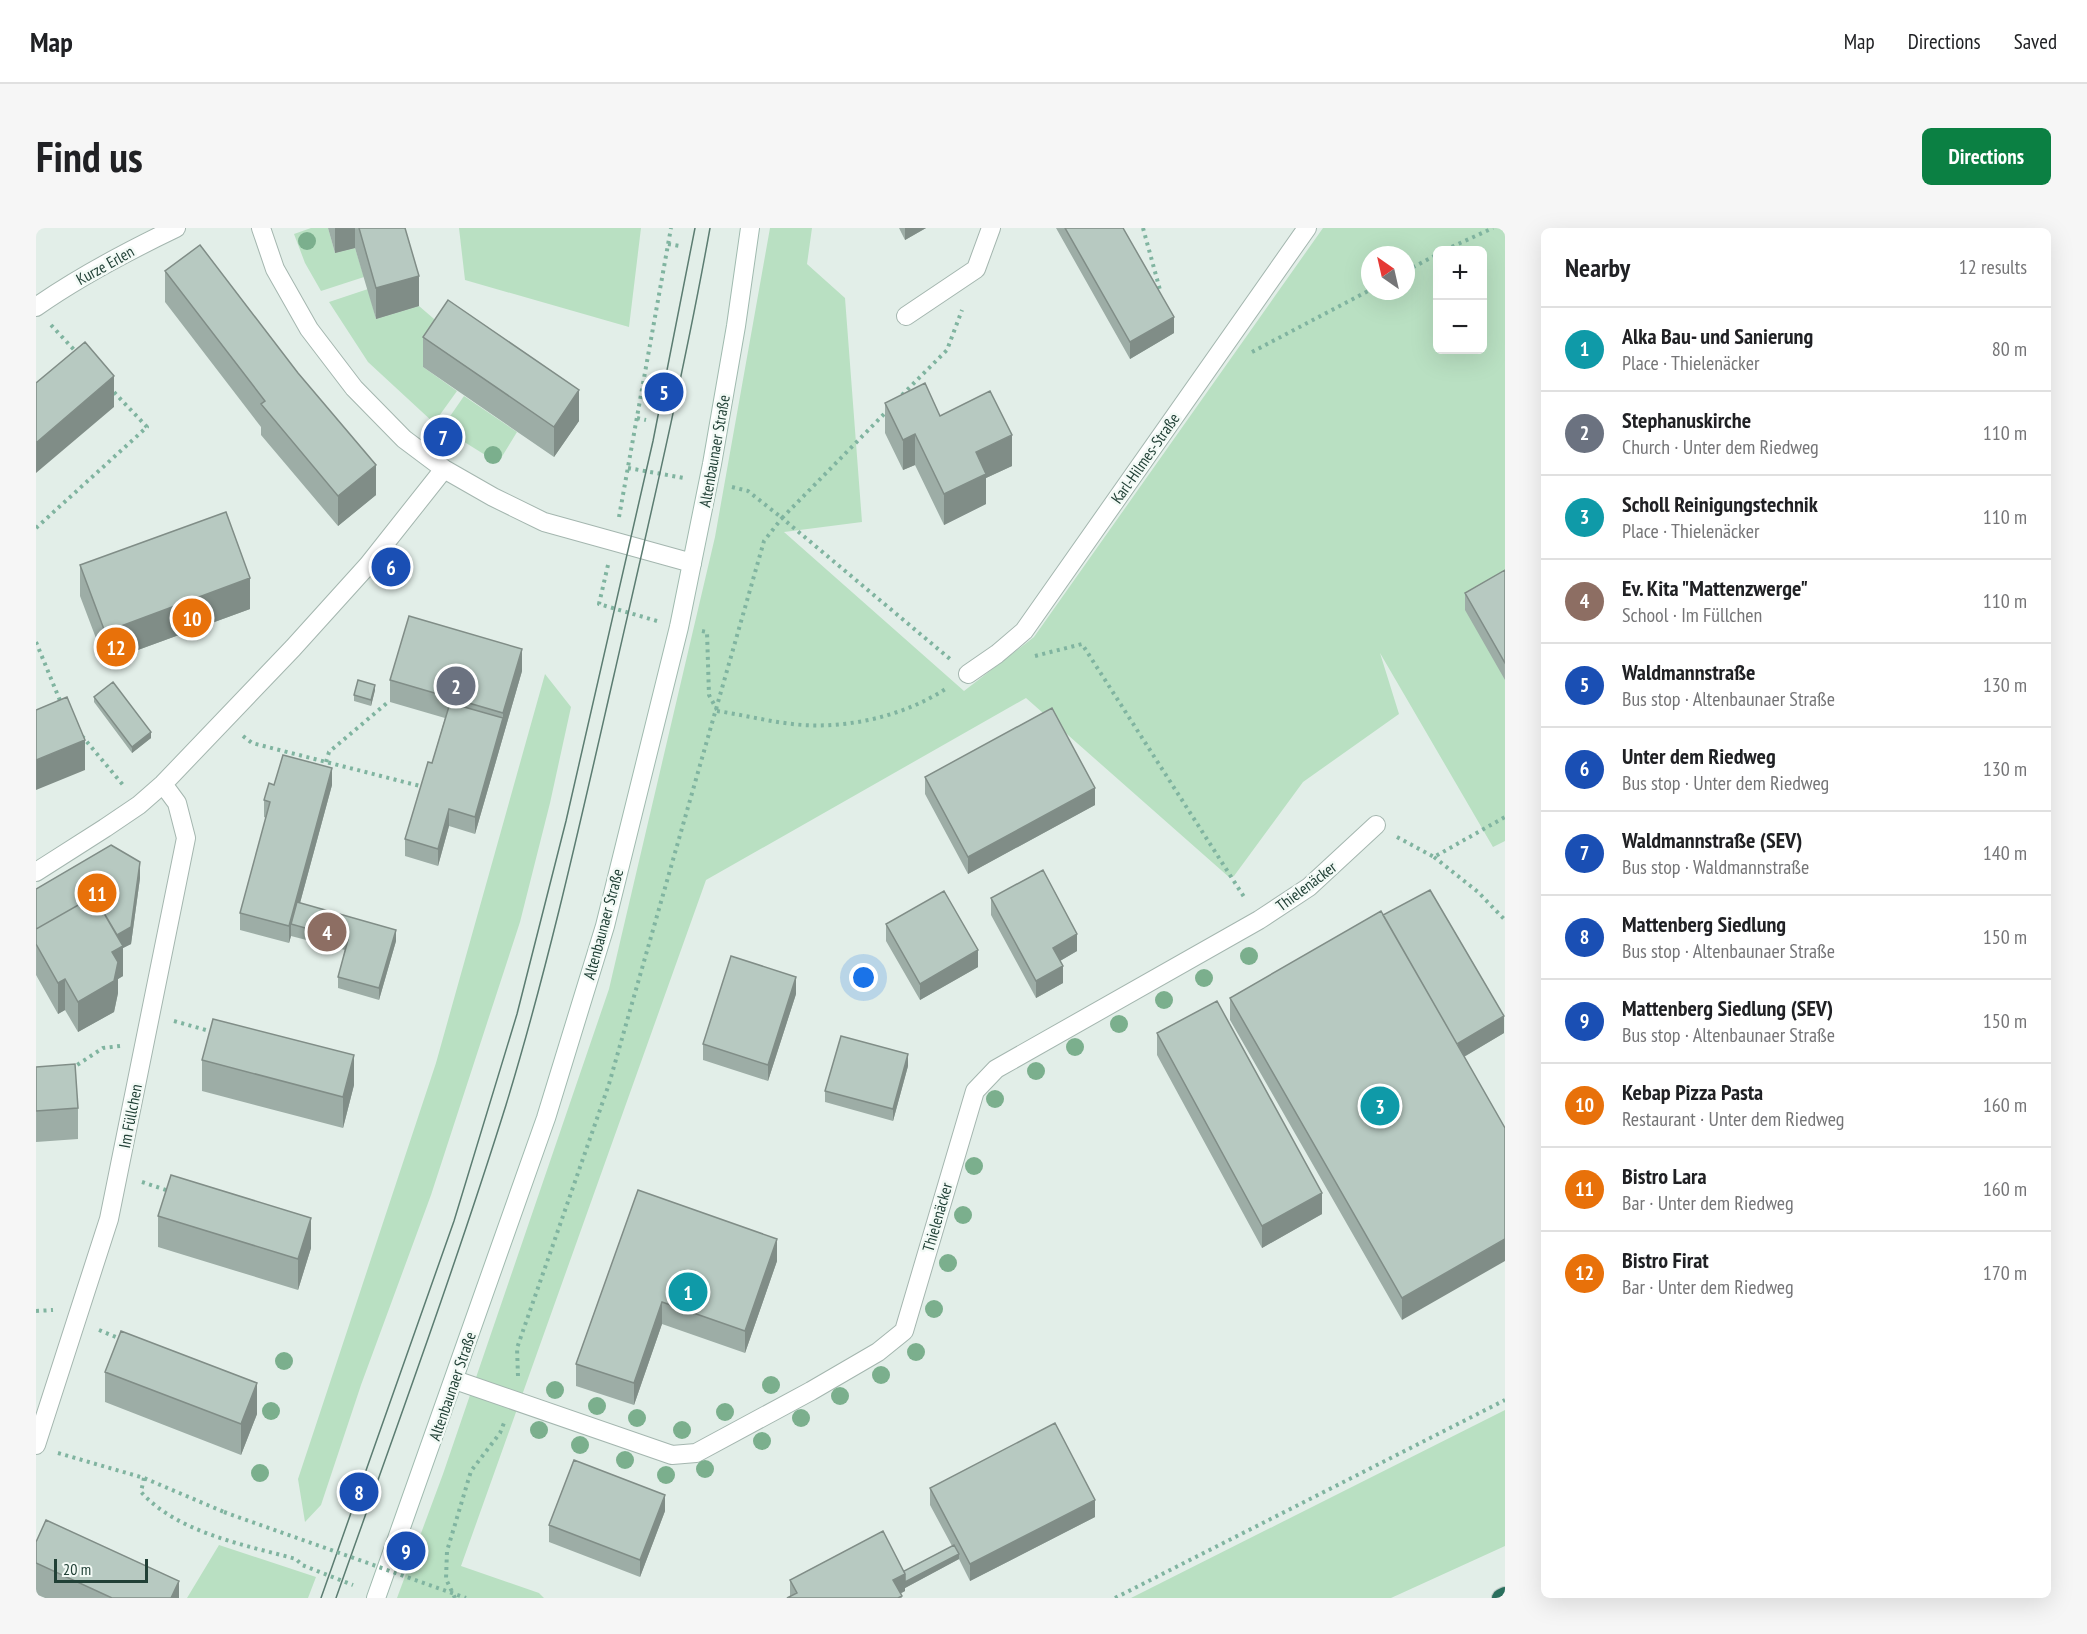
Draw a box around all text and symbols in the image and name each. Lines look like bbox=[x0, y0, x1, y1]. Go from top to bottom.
text: Map bbox=[30, 23, 73, 60]
text: Map bbox=[1844, 28, 1875, 55]
text: Directions bbox=[1908, 28, 1981, 55]
text: Saved bbox=[2014, 28, 2057, 55]
button: Directions bbox=[1922, 128, 2051, 185]
text: Find us bbox=[36, 129, 143, 184]
street label: Kurze Erlen bbox=[73, 241, 137, 289]
north arrow bbox=[1361, 246, 1415, 300]
map controls bbox=[1433, 246, 1487, 354]
button: + bbox=[1433, 246, 1487, 300]
text: Nearby bbox=[1565, 251, 1630, 284]
text: 12 results bbox=[1959, 254, 2027, 280]
button: − bbox=[1433, 300, 1487, 354]
text: Alka Bau- und Sanierung bbox=[1622, 322, 1813, 350]
text: 1 bbox=[1580, 336, 1589, 362]
text: 80 m bbox=[1992, 336, 2027, 362]
text: Place · Thielenäcker bbox=[1622, 350, 1759, 376]
pin: 5 bbox=[644, 370, 684, 414]
street label: Altenbaunaer Straße bbox=[694, 393, 734, 509]
text: Stephanuskirche bbox=[1622, 406, 1751, 434]
street label: Karl-Hilmes-Straße bbox=[1106, 409, 1184, 507]
pin: 7 bbox=[424, 414, 462, 460]
text: 2 bbox=[1580, 420, 1589, 446]
text: 110 m bbox=[1983, 420, 2027, 446]
text: Church · Unter dem Riedweg bbox=[1622, 434, 1819, 460]
text: Scholl Reinigungstechnik bbox=[1622, 490, 1818, 518]
text: 3 bbox=[1580, 504, 1589, 530]
text: 110 m bbox=[1983, 504, 2027, 530]
text: Place · Thielenäcker bbox=[1622, 518, 1759, 544]
pin: 6 bbox=[372, 544, 410, 590]
text: Ev. Kita "Mattenzwerge" bbox=[1622, 574, 1808, 602]
text: 4 bbox=[1580, 588, 1589, 614]
text: 110 m bbox=[1983, 588, 2027, 614]
pin: 10 bbox=[172, 596, 212, 640]
text: School · Im Füllchen bbox=[1622, 602, 1762, 628]
pin: 12 bbox=[96, 624, 136, 670]
text: Waldmannstraße bbox=[1622, 658, 1755, 686]
pin: 2 bbox=[436, 664, 476, 708]
text: 5 bbox=[1580, 672, 1589, 698]
text: 130 m bbox=[1983, 672, 2027, 698]
text: Bus stop · Altenbaunaer Straße bbox=[1622, 686, 1835, 712]
text: Unter dem Riedweg bbox=[1622, 742, 1776, 770]
text: 6 bbox=[1580, 756, 1589, 782]
text: 130 m bbox=[1983, 756, 2027, 782]
text: Bus stop · Unter dem Riedweg bbox=[1622, 770, 1829, 796]
text: Waldmannstraße (SEV) bbox=[1622, 826, 1802, 854]
text: 7 bbox=[1580, 840, 1589, 866]
text: 140 m bbox=[1983, 840, 2027, 866]
text: Bus stop · Waldmannstraße bbox=[1622, 854, 1809, 880]
street label: Thielenäcker bbox=[1272, 856, 1341, 915]
street label: Altenbaunaer Straße bbox=[579, 866, 627, 982]
pin: 11 bbox=[78, 870, 116, 916]
pin: 4 bbox=[308, 910, 346, 954]
text: Mattenberg Siedlung bbox=[1622, 910, 1786, 938]
text: 8 bbox=[1580, 924, 1589, 950]
text: 150 m bbox=[1983, 924, 2027, 950]
text: Bus stop · Altenbaunaer Straße bbox=[1622, 938, 1835, 964]
your location bbox=[849, 963, 878, 992]
text: Mattenberg Siedlung (SEV) bbox=[1622, 994, 1833, 1022]
text: 9 bbox=[1580, 1008, 1589, 1034]
text: 150 m bbox=[1983, 1008, 2027, 1034]
text: Bus stop · Altenbaunaer Straße bbox=[1622, 1022, 1835, 1048]
text: Kebap Pizza Pasta bbox=[1622, 1078, 1763, 1106]
street label: Im Füllchen bbox=[114, 1082, 146, 1150]
pin: 3 bbox=[1360, 1084, 1400, 1128]
text: 10 bbox=[1575, 1092, 1594, 1118]
text: 160 m bbox=[1983, 1092, 2027, 1118]
text: Restaurant · Unter dem Riedweg bbox=[1622, 1106, 1844, 1132]
text: Bistro Lara bbox=[1622, 1162, 1707, 1190]
text: 11 bbox=[1575, 1176, 1594, 1202]
text: 160 m bbox=[1983, 1176, 2027, 1202]
street label: Thielenäcker bbox=[918, 1180, 957, 1254]
text: Bar · Unter dem Riedweg bbox=[1622, 1190, 1794, 1216]
text: Bistro Firat bbox=[1622, 1246, 1709, 1274]
text: 12 bbox=[1575, 1260, 1594, 1286]
text: 170 m bbox=[1983, 1260, 2027, 1286]
pin: 1 bbox=[668, 1270, 708, 1314]
text: Bar · Unter dem Riedweg bbox=[1622, 1274, 1794, 1300]
street label: Altenbaunaer Straße bbox=[424, 1329, 480, 1443]
pin: 8 bbox=[340, 1470, 378, 1514]
pin: 9 bbox=[386, 1528, 425, 1574]
scale bar bbox=[54, 1556, 148, 1584]
text: 20 m bbox=[63, 1559, 91, 1579]

